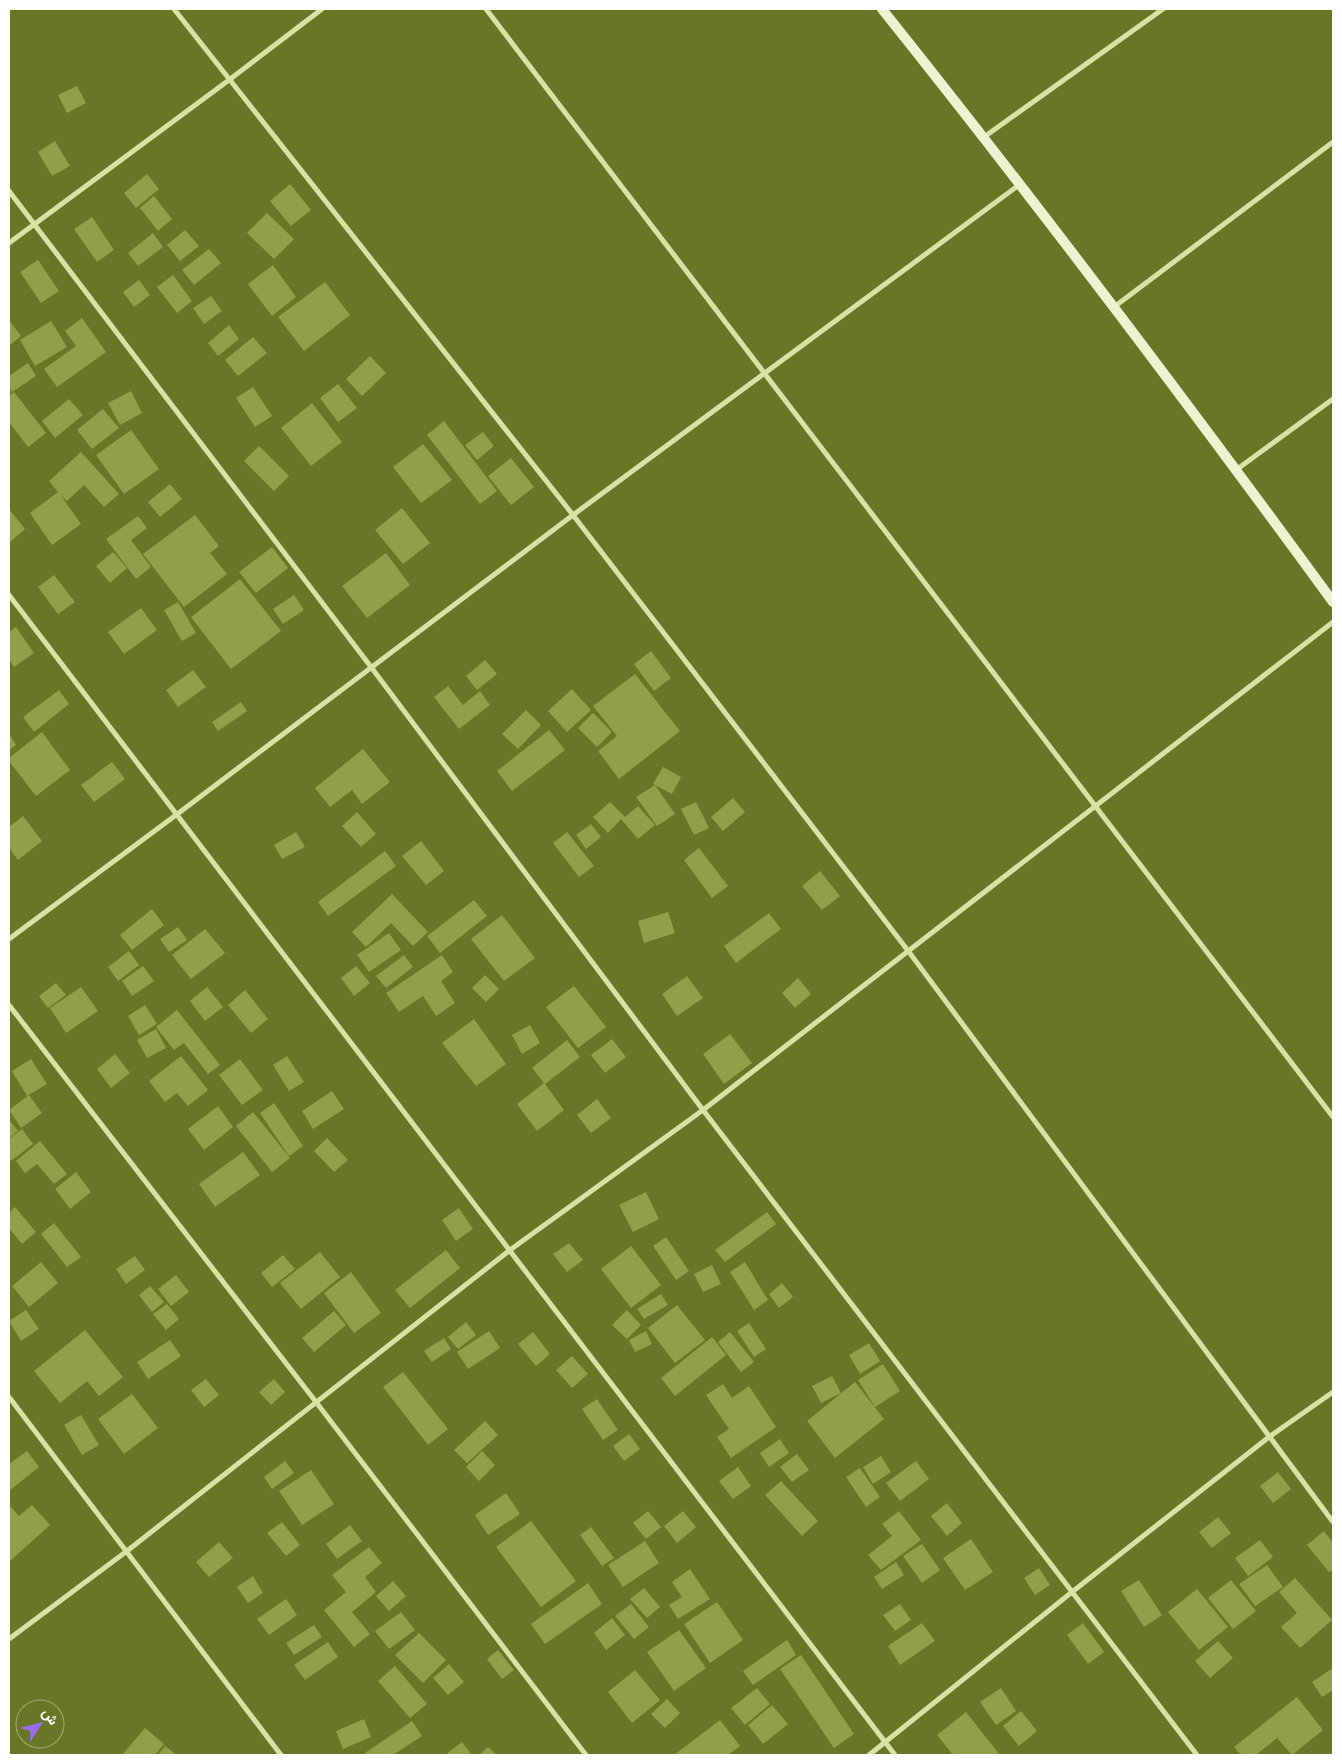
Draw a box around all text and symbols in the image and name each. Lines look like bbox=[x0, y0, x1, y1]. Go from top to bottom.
north arrow bbox=[15, 1699, 65, 1749]
text: ش bbox=[38, 1704, 63, 1729]

